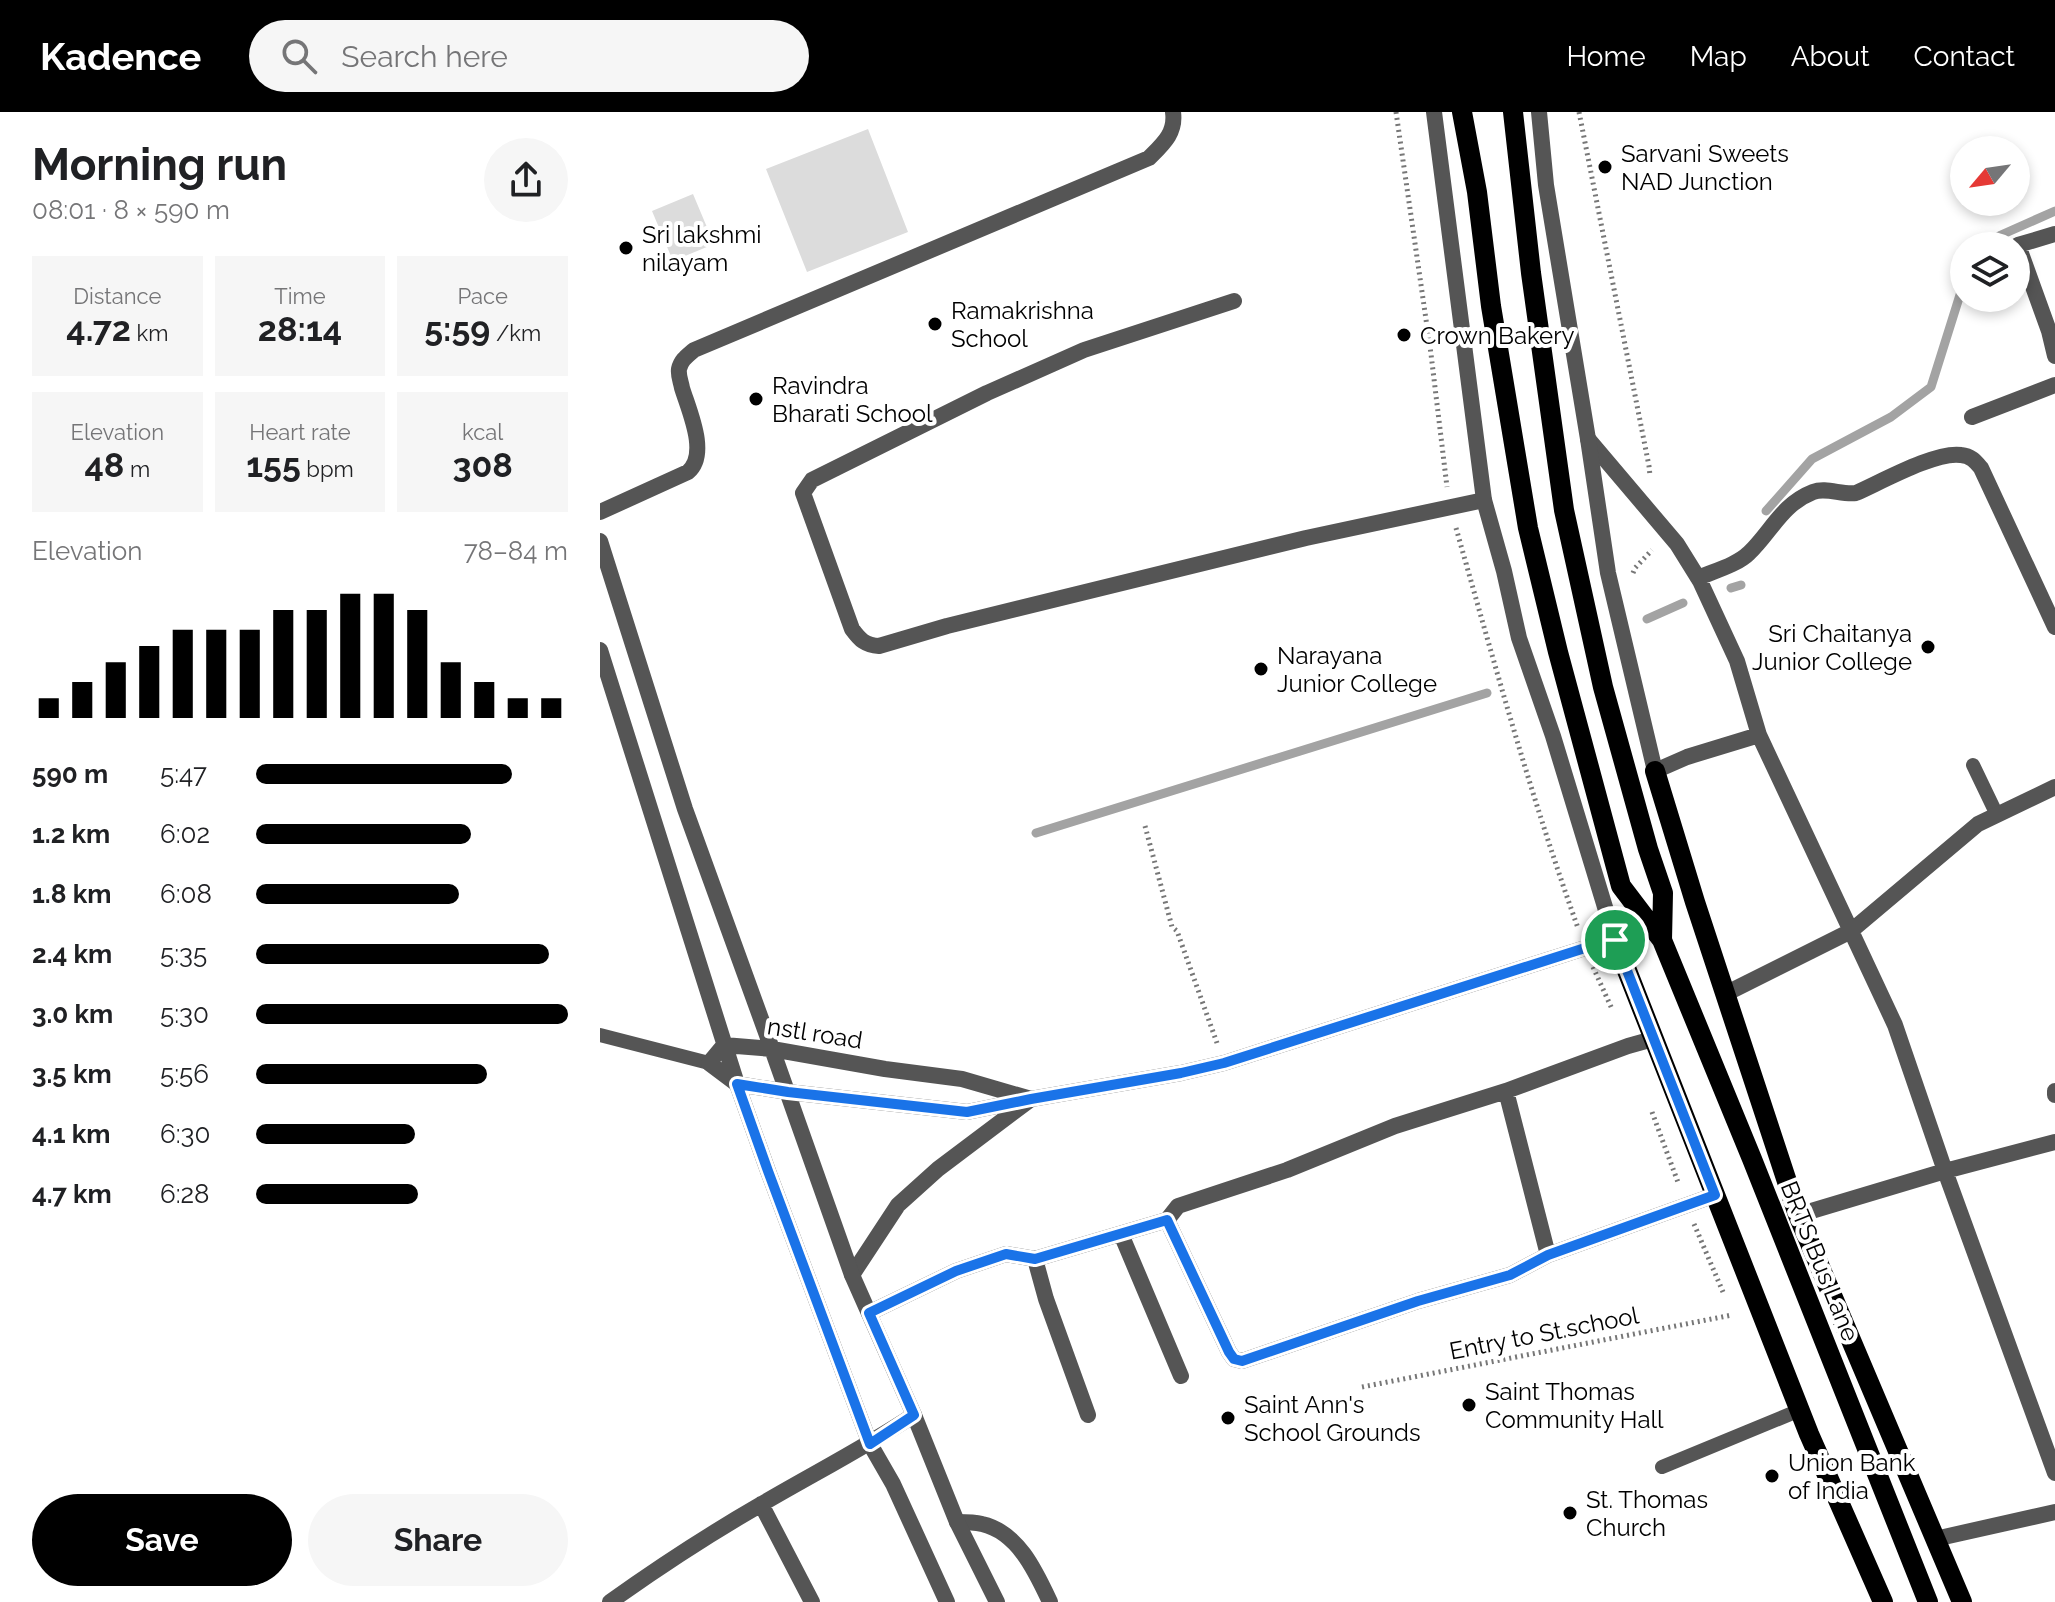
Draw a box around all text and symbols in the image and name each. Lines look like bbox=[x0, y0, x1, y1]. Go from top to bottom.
search box bbox=[249, 20, 809, 92]
text: Kadence bbox=[40, 34, 201, 79]
icon: search bbox=[277, 34, 321, 78]
text: Search here bbox=[341, 39, 508, 74]
text: Home bbox=[1566, 40, 1646, 73]
text: Map bbox=[1690, 40, 1747, 73]
text: About bbox=[1791, 40, 1870, 73]
text: Contact bbox=[1914, 40, 2015, 73]
north arrow bbox=[1950, 136, 2030, 216]
map controls bbox=[1950, 136, 2030, 312]
button: share bbox=[484, 138, 568, 222]
text: Morning run bbox=[32, 139, 287, 190]
place label: Sarvani Sweets NAD Junction bbox=[1621, 139, 1789, 196]
marker: Sarvani Sweets NAD Junction bbox=[1596, 158, 1614, 176]
text: 08:01 · 8 × 590 m bbox=[32, 195, 230, 225]
place label: Sri lakshmi nilayam bbox=[642, 220, 762, 277]
button: layers bbox=[1950, 232, 2030, 312]
marker: Sri lakshmi nilayam bbox=[617, 239, 635, 257]
text: Distance bbox=[73, 283, 161, 309]
text: Time bbox=[274, 283, 326, 309]
text: Pace bbox=[457, 283, 508, 309]
place label: Ramakrishna School bbox=[951, 296, 1094, 353]
text: 4.72 bbox=[66, 309, 131, 349]
text: 28:14 bbox=[258, 309, 342, 349]
text: 5:59 bbox=[424, 309, 490, 349]
marker: Ramakrishna School bbox=[926, 315, 944, 333]
text: km bbox=[131, 320, 168, 346]
text: /km bbox=[490, 320, 541, 346]
place label: Crown Bakery bbox=[1420, 321, 1575, 350]
marker: Crown Bakery bbox=[1395, 326, 1413, 344]
place label: Ravindra Bharati School bbox=[772, 371, 933, 428]
marker: Ravindra Bharati School bbox=[747, 390, 765, 408]
text: Elevation bbox=[71, 419, 164, 445]
text: Heart rate bbox=[249, 419, 351, 445]
text: kcal bbox=[462, 419, 503, 445]
text: 48 bbox=[84, 445, 124, 485]
text: 155 bbox=[246, 445, 301, 485]
text: 308 bbox=[452, 445, 513, 485]
text: m bbox=[124, 456, 150, 482]
text: bpm bbox=[301, 456, 354, 482]
text: Elevation bbox=[32, 536, 142, 566]
text: 78–84 m bbox=[464, 536, 568, 566]
place label: Sri Chaitanya Junior College bbox=[1752, 619, 1912, 676]
marker: Sri Chaitanya Junior College bbox=[1919, 638, 1937, 656]
place label: Narayana Junior College bbox=[1277, 641, 1437, 698]
marker: Narayana Junior College bbox=[1252, 660, 1270, 678]
text: 590 m bbox=[32, 759, 108, 789]
text: 5:47 bbox=[160, 759, 207, 789]
text: 1.2 km bbox=[32, 819, 110, 849]
text: 6:02 bbox=[160, 819, 210, 849]
text: 1.8 km bbox=[32, 879, 111, 909]
text: 6:08 bbox=[160, 879, 212, 909]
pin bbox=[1581, 906, 1649, 974]
icon: arrive bbox=[1593, 918, 1637, 962]
text: 2.4 km bbox=[32, 939, 112, 969]
text: 5:35 bbox=[160, 939, 207, 969]
text: 3.0 km bbox=[32, 999, 113, 1029]
text: 5:30 bbox=[160, 999, 209, 1029]
street label: nstl road bbox=[765, 1011, 865, 1055]
text: 3.5 km bbox=[32, 1059, 112, 1089]
text: 5:56 bbox=[160, 1059, 209, 1089]
text: 4.1 km bbox=[32, 1119, 111, 1149]
text: 6:30 bbox=[160, 1119, 210, 1149]
street label: BRTS Bus Lane bbox=[1775, 1177, 1865, 1345]
text: 4.7 km bbox=[32, 1179, 112, 1209]
text: 6:28 bbox=[160, 1179, 210, 1209]
street label: Entry to St.school bbox=[1447, 1300, 1642, 1366]
place label: Saint Thomas Community Hall bbox=[1485, 1377, 1664, 1434]
place label: Saint Ann's School Grounds bbox=[1244, 1390, 1421, 1447]
marker: Saint Thomas Community Hall bbox=[1460, 1396, 1478, 1414]
marker: Saint Ann's School Grounds bbox=[1219, 1409, 1237, 1427]
place label: Union Bank of India bbox=[1788, 1448, 1916, 1505]
marker: Union Bank of India bbox=[1763, 1467, 1781, 1485]
place label: St. Thomas Church bbox=[1586, 1485, 1708, 1542]
button: Save bbox=[32, 1494, 292, 1586]
button: Share bbox=[308, 1494, 568, 1586]
marker: St. Thomas Church bbox=[1561, 1504, 1579, 1522]

